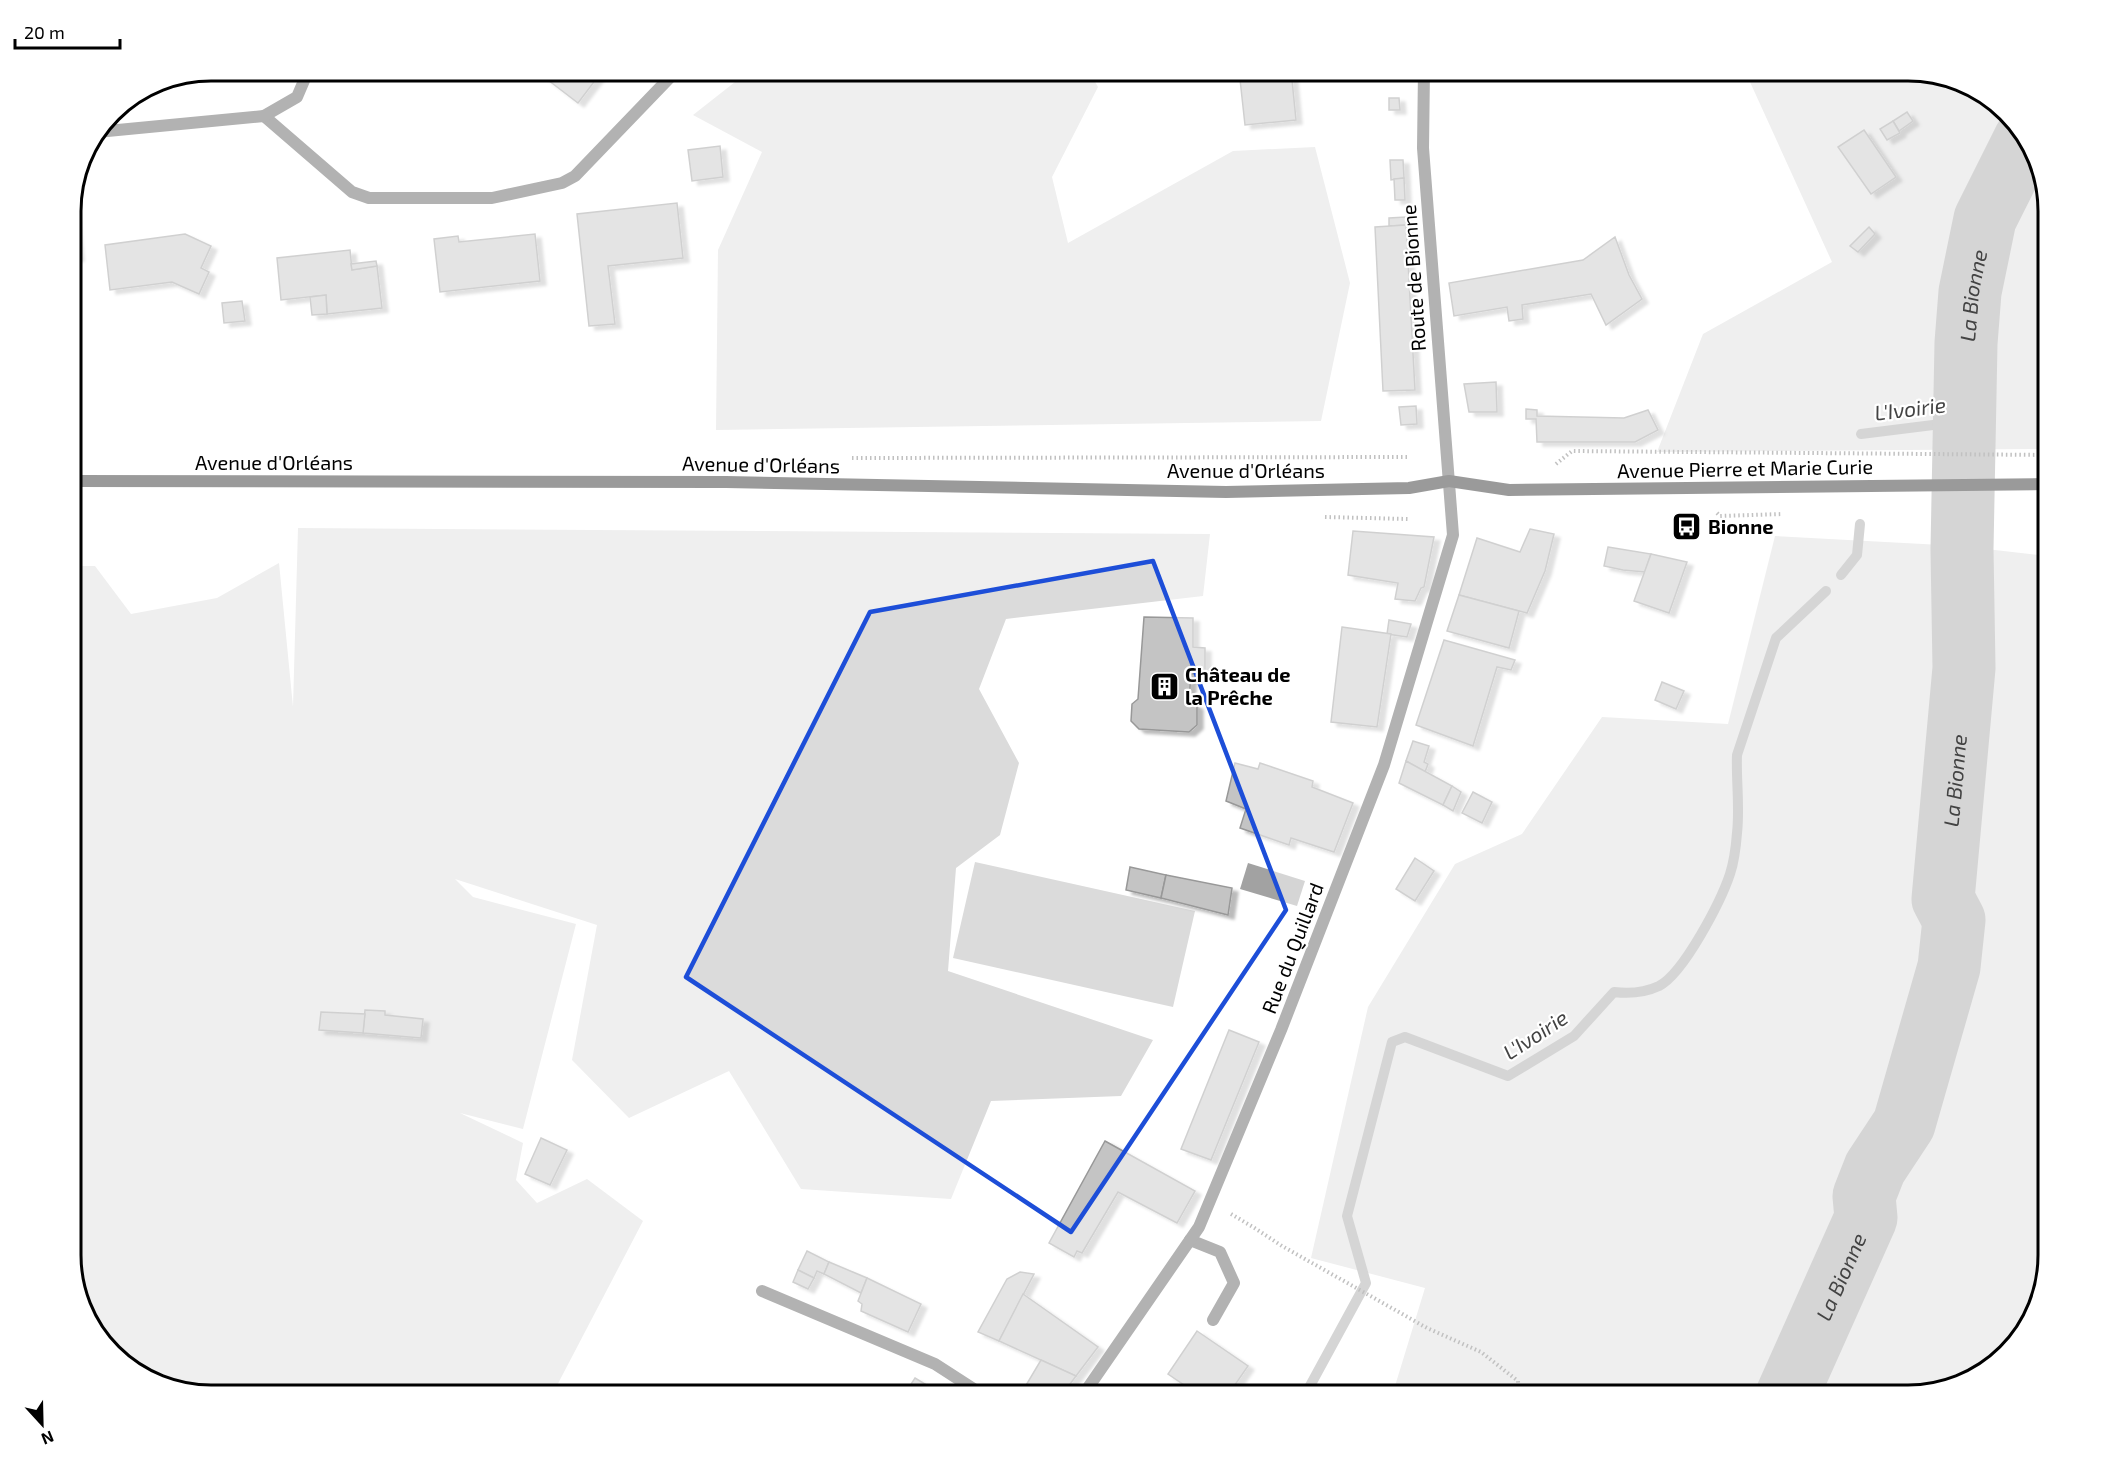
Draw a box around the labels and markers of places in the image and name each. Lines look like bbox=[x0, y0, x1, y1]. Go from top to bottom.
bus stop icon: Bionne bbox=[1671, 510, 1703, 542]
place label: Bionne bbox=[1708, 514, 1773, 538]
place label: Château de la Prêche bbox=[1185, 662, 1290, 709]
building icon: Château de la Prêche bbox=[1148, 670, 1180, 702]

